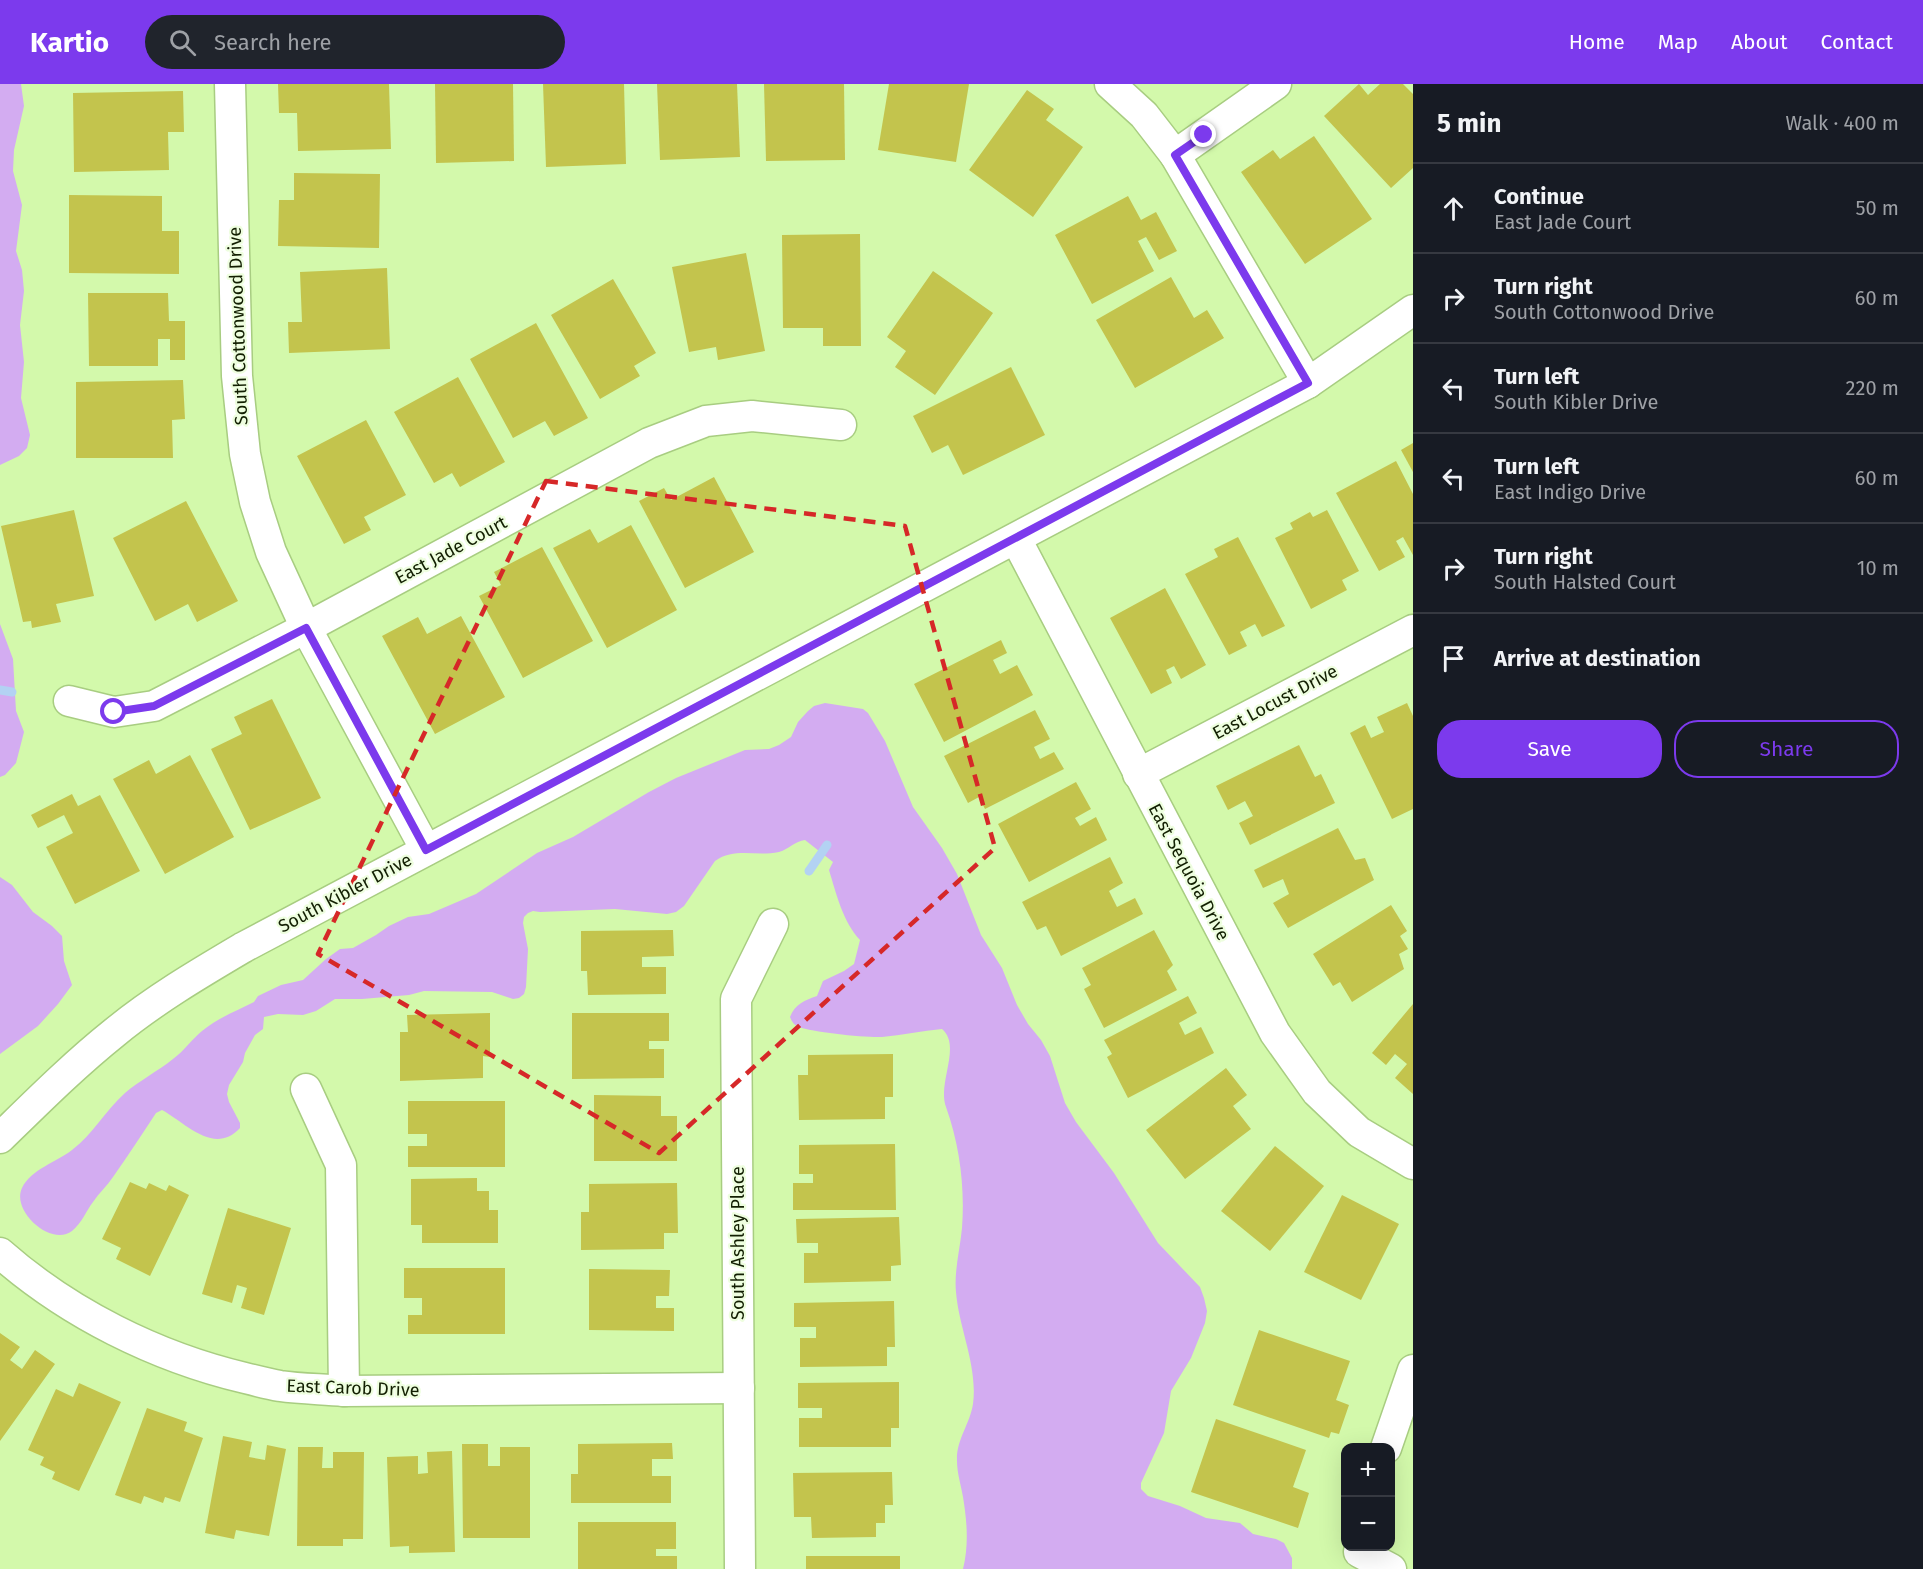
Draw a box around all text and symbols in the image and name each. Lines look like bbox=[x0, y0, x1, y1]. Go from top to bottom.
search box bbox=[145, 15, 565, 69]
text: Kartio bbox=[30, 26, 109, 59]
icon: search bbox=[166, 26, 199, 59]
text: Search here bbox=[214, 29, 332, 56]
text: Home bbox=[1569, 29, 1625, 55]
text: Map bbox=[1658, 29, 1698, 55]
text: About bbox=[1731, 29, 1788, 55]
text: Contact bbox=[1821, 29, 1893, 55]
text: 5 min bbox=[1437, 108, 1501, 139]
text: Walk · 400 m bbox=[1786, 111, 1899, 135]
route end bbox=[1190, 121, 1216, 147]
text: Continue bbox=[1494, 183, 1584, 210]
icon: ahead bbox=[1437, 192, 1470, 225]
text: 50 m bbox=[1855, 196, 1899, 220]
text: East Jade Court bbox=[1494, 210, 1631, 234]
street label: South Cottonwood Drive bbox=[224, 227, 252, 425]
text: Turn right bbox=[1494, 273, 1593, 300]
icon: right bbox=[1437, 282, 1470, 315]
text: 60 m bbox=[1855, 286, 1899, 310]
text: South Cottonwood Drive bbox=[1494, 300, 1714, 324]
text: Turn left bbox=[1494, 363, 1579, 390]
icon: left bbox=[1437, 372, 1470, 405]
text: 220 m bbox=[1846, 376, 1899, 400]
text: South Kibler Drive bbox=[1494, 390, 1658, 414]
text: Turn left bbox=[1494, 453, 1579, 480]
icon: left bbox=[1437, 462, 1470, 495]
text: 60 m bbox=[1855, 466, 1899, 490]
text: East Indigo Drive bbox=[1494, 480, 1646, 504]
street label: East Jade Court bbox=[391, 511, 511, 589]
text: Turn right bbox=[1494, 543, 1593, 570]
icon: right bbox=[1437, 552, 1470, 585]
text: 10 m bbox=[1857, 556, 1899, 580]
text: South Halsted Court bbox=[1494, 570, 1676, 594]
icon: arrive bbox=[1437, 642, 1470, 675]
text: Arrive at destination bbox=[1494, 645, 1701, 672]
street label: East Locust Drive bbox=[1209, 660, 1341, 744]
route start bbox=[100, 698, 126, 724]
button: Save bbox=[1437, 720, 1662, 778]
button: Share bbox=[1674, 720, 1899, 778]
street label: East Sequoia Drive bbox=[1144, 800, 1234, 944]
street label: South Kibler Drive bbox=[275, 849, 415, 937]
street label: South Ashley Place bbox=[727, 1166, 749, 1320]
street label: East Carob Drive bbox=[286, 1375, 420, 1401]
map controls bbox=[1341, 1443, 1395, 1551]
button: + bbox=[1341, 1443, 1395, 1497]
button: − bbox=[1341, 1497, 1395, 1551]

